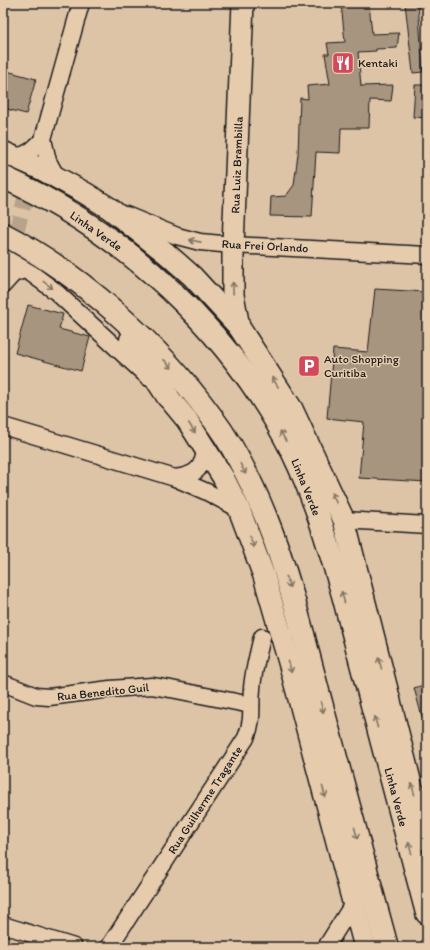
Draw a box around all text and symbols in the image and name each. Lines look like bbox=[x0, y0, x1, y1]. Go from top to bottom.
restaurant icon: Kentaki bbox=[330, 50, 356, 76]
place label: Kentaki bbox=[358, 56, 398, 70]
street label: Rua Luiz Brambilla bbox=[228, 115, 246, 214]
street label: Linha Verde bbox=[67, 208, 125, 254]
one-way arrow bbox=[189, 236, 202, 244]
street label: Rua Frei Orlando bbox=[221, 237, 309, 255]
one-way arrow bbox=[42, 281, 53, 290]
one-way arrow bbox=[229, 282, 237, 295]
place label: Auto Shopping Curitiba bbox=[324, 352, 400, 380]
parking icon: Auto Shopping Curitiba bbox=[296, 353, 322, 379]
one-way arrow bbox=[163, 358, 172, 369]
one-way arrow bbox=[271, 377, 279, 388]
one-way arrow bbox=[188, 422, 196, 433]
one-way arrow bbox=[279, 430, 286, 442]
street label: Linha Verde bbox=[288, 456, 324, 518]
one-way arrow bbox=[240, 463, 247, 475]
one-way arrow bbox=[330, 492, 338, 504]
one-way arrow bbox=[249, 536, 256, 549]
one-way arrow bbox=[285, 575, 292, 588]
one-way arrow bbox=[339, 591, 346, 604]
one-way arrow bbox=[376, 657, 384, 670]
one-way arrow bbox=[287, 660, 295, 673]
street label: Rua Benedito Guil bbox=[56, 680, 150, 704]
one-way arrow bbox=[319, 700, 327, 713]
one-way arrow bbox=[372, 716, 380, 729]
street label: Rua Guilherme Tragante bbox=[165, 743, 245, 857]
street label: Linha Verde bbox=[381, 766, 411, 828]
one-way arrow bbox=[409, 783, 416, 796]
one-way arrow bbox=[321, 785, 328, 798]
one-way arrow bbox=[353, 826, 360, 839]
one-way arrow bbox=[406, 842, 413, 855]

